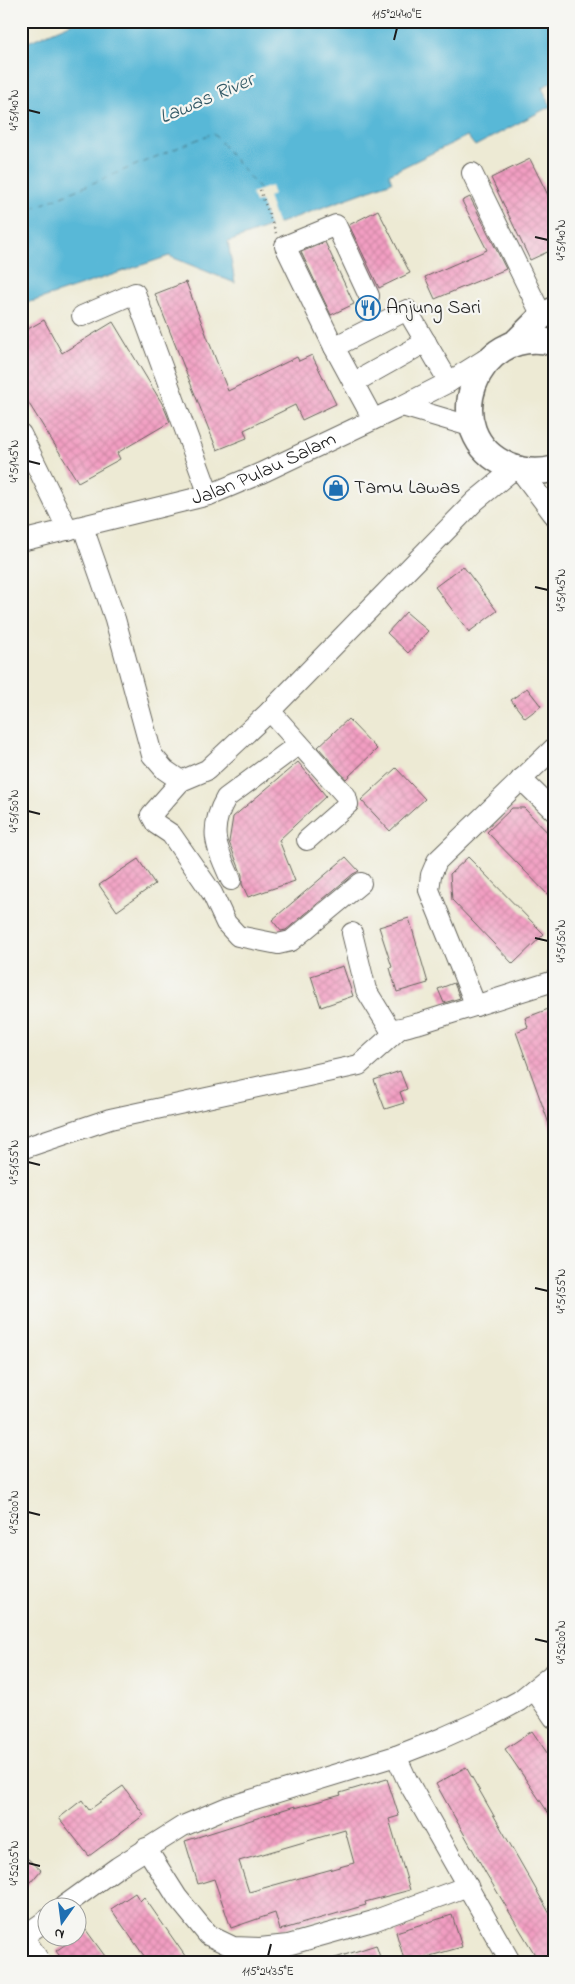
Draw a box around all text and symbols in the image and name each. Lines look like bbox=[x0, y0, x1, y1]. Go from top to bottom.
text: 115°24'40"E bbox=[372, 6, 422, 24]
water label: Lawas River bbox=[155, 65, 261, 132]
text: 4°51'40"N bbox=[6, 89, 24, 131]
text: 4°51'40"N bbox=[553, 219, 571, 261]
place label: Anjung Sari bbox=[386, 294, 481, 324]
restaurant icon: Anjung Sari bbox=[355, 295, 381, 321]
street label: Jalan Pulau Salam bbox=[189, 425, 341, 513]
text: 4°51'45"N bbox=[6, 440, 24, 482]
place label: Tamu Lawas bbox=[354, 474, 460, 503]
shop icon: Tamu Lawas bbox=[323, 475, 349, 501]
text: 4°51'45"N bbox=[553, 569, 571, 611]
text: 4°51'50"N bbox=[6, 789, 24, 833]
text: 4°51'50"N bbox=[553, 919, 571, 963]
text: 4°51'55"N bbox=[6, 1140, 24, 1184]
text: 4°51'55"N bbox=[553, 1269, 571, 1313]
text: 4°52'00"N bbox=[6, 1490, 24, 1534]
text: 4°52'00"N bbox=[553, 1620, 571, 1664]
text: 4°52'05"N bbox=[6, 1840, 24, 1886]
north arrow bbox=[38, 1896, 88, 1946]
text: N bbox=[52, 1922, 66, 1944]
text: 115°24'35"E bbox=[242, 1963, 294, 1981]

